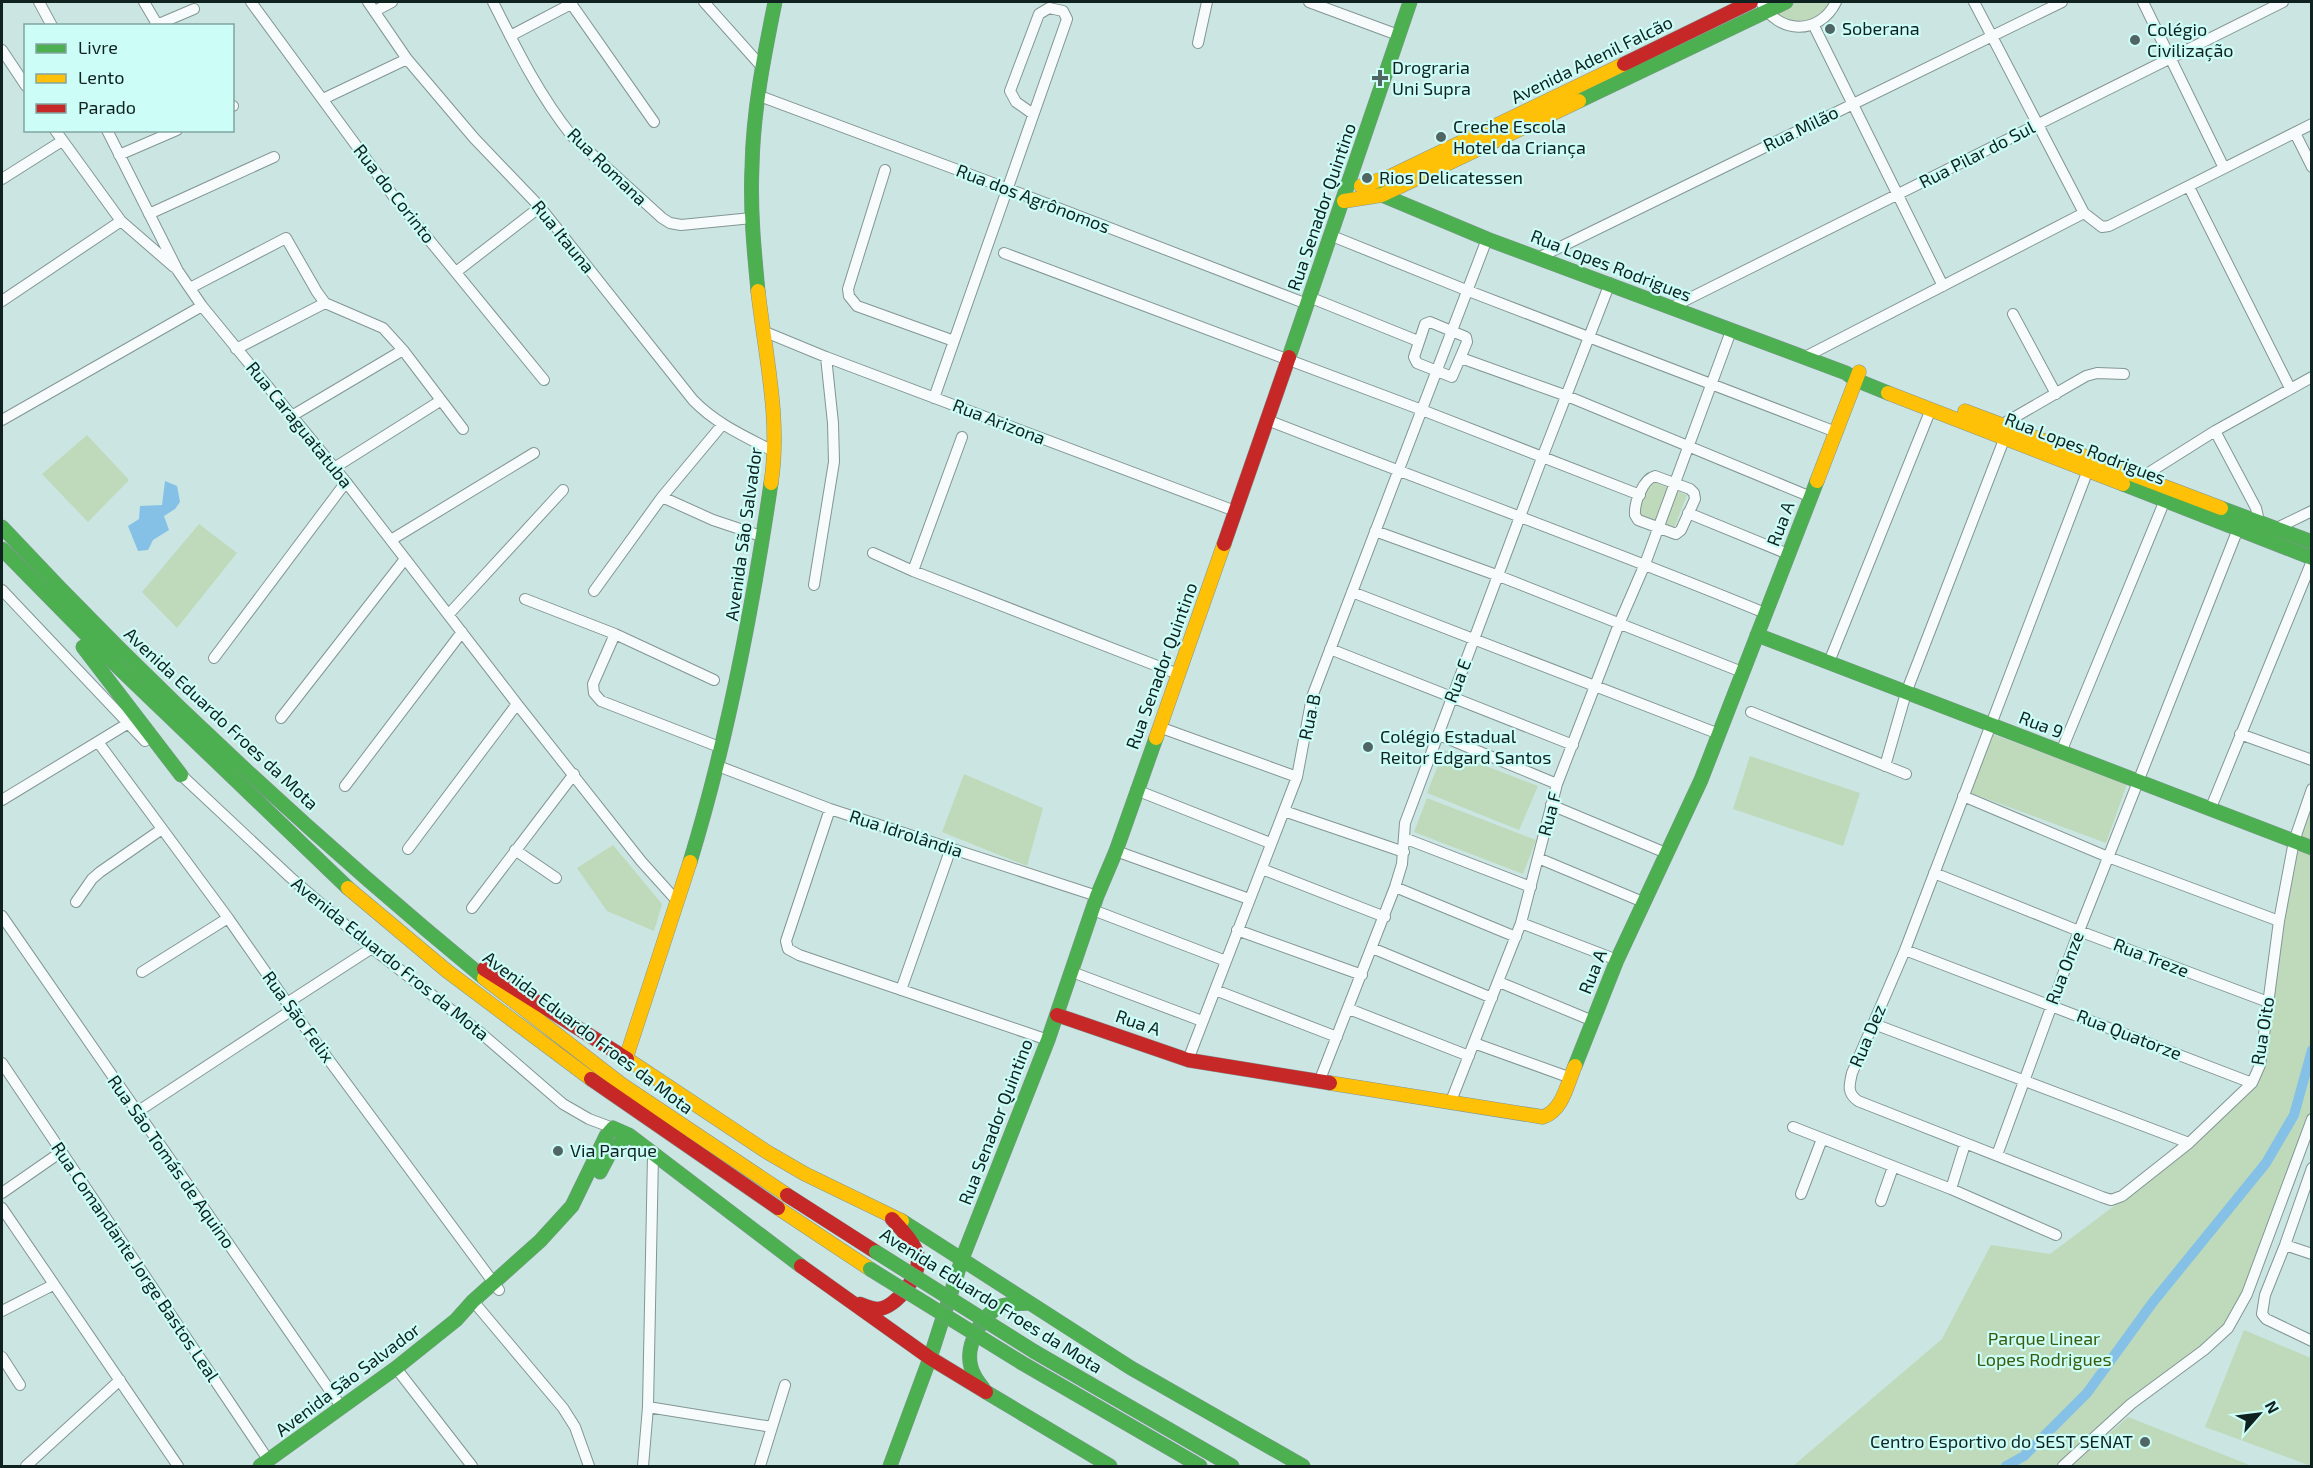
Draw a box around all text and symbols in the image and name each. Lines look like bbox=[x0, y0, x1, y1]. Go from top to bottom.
street label: Avenida Adenil Falcão bbox=[1507, 10, 1676, 108]
place label: Soberana bbox=[1842, 17, 1920, 39]
place label: Colégio Civilização bbox=[2147, 18, 2234, 62]
marker: Soberana bbox=[1823, 22, 1837, 36]
legend bbox=[24, 24, 234, 132]
marker: Colégio Civilização bbox=[2128, 33, 2142, 47]
text: Livre bbox=[78, 36, 118, 58]
place label: Drograria Uni Supra bbox=[1392, 56, 1471, 99]
text: Lento bbox=[78, 66, 124, 88]
marker: Drograria Uni Supra bbox=[1373, 71, 1387, 85]
text: Parado bbox=[78, 96, 136, 118]
street label: Rua Milão bbox=[1759, 100, 1842, 156]
place label: Creche Escola Hotel da Criança bbox=[1453, 115, 1586, 159]
street label: Rua Pilar do Sul bbox=[1915, 115, 2039, 193]
street label: Rua Senador Quintino bbox=[1282, 120, 1360, 293]
street label: Rua Romana bbox=[563, 123, 652, 210]
marker: Creche Escola Hotel da Criança bbox=[1434, 130, 1448, 144]
street label: Rua do Corinto bbox=[349, 140, 440, 247]
street label: Rua dos Agrônomos bbox=[953, 159, 1113, 238]
place label: Rios Delicatessen bbox=[1379, 166, 1523, 188]
marker: Rios Delicatessen bbox=[1360, 171, 1374, 185]
street label: Rua Itauna bbox=[528, 196, 600, 277]
street label: Rua Lopes Rodrigues bbox=[1528, 224, 1695, 306]
street label: Rua Caraguatatuba bbox=[242, 357, 358, 492]
street label: Rua Arizona bbox=[950, 393, 1049, 449]
street label: Rua Lopes Rodrigues bbox=[2002, 407, 2169, 489]
street label: Avenida São Salvador bbox=[720, 446, 766, 622]
street label: Rua A bbox=[1762, 497, 1799, 549]
street label: Rua Senador Quintino bbox=[1121, 579, 1201, 752]
street label: Avenida Eduardo Froes da Mota bbox=[120, 622, 323, 814]
street label: Rua E bbox=[1439, 656, 1475, 706]
street label: Rua B bbox=[1293, 692, 1325, 742]
street label: Rua 9 bbox=[2016, 706, 2067, 743]
place label: Colégio Estadual Reitor Edgard Santos bbox=[1380, 725, 1551, 768]
marker: Colégio Estadual Reitor Edgard Santos bbox=[1361, 740, 1375, 754]
street label: Rua F bbox=[1533, 789, 1566, 838]
street label: Rua Idrolândia bbox=[847, 804, 966, 862]
street label: Avenida Eduardo Fros da Mota bbox=[287, 872, 494, 1045]
street label: Rua Onze bbox=[2040, 928, 2088, 1007]
street label: Rua Treze bbox=[2110, 933, 2192, 982]
street label: Rua A bbox=[1573, 945, 1611, 997]
street label: Avenida Eduardo Froes da Mota bbox=[479, 946, 698, 1118]
street label: Rua São Felix bbox=[258, 966, 340, 1067]
street label: Rua Oito bbox=[2246, 995, 2278, 1067]
street label: Rua Dez bbox=[1844, 1001, 1890, 1070]
street label: Rua A bbox=[1113, 1004, 1164, 1040]
street label: Rua Quatorze bbox=[2074, 1004, 2185, 1064]
street label: Rua Senador Quintino bbox=[953, 1036, 1037, 1208]
street label: Rua São Tomás de Aquino bbox=[103, 1070, 240, 1253]
street label: Rua Comandante Jorge Bastos Leal bbox=[47, 1137, 225, 1386]
place label: Via Parque bbox=[570, 1139, 657, 1161]
marker: Via Parque bbox=[551, 1144, 565, 1158]
street label: Avenida Eduardo Froes da Mota bbox=[876, 1223, 1107, 1378]
street label: Avenida São Salvador bbox=[271, 1318, 424, 1441]
park label: Parque Linear Lopes Rodrigues bbox=[1976, 1327, 2112, 1370]
north arrow bbox=[2229, 1384, 2289, 1444]
text: N bbox=[2262, 1397, 2284, 1416]
place label: Centro Esportivo do SEST SENAT bbox=[1870, 1430, 2134, 1452]
marker: Centro Esportivo do SEST SENAT bbox=[2138, 1435, 2152, 1449]

